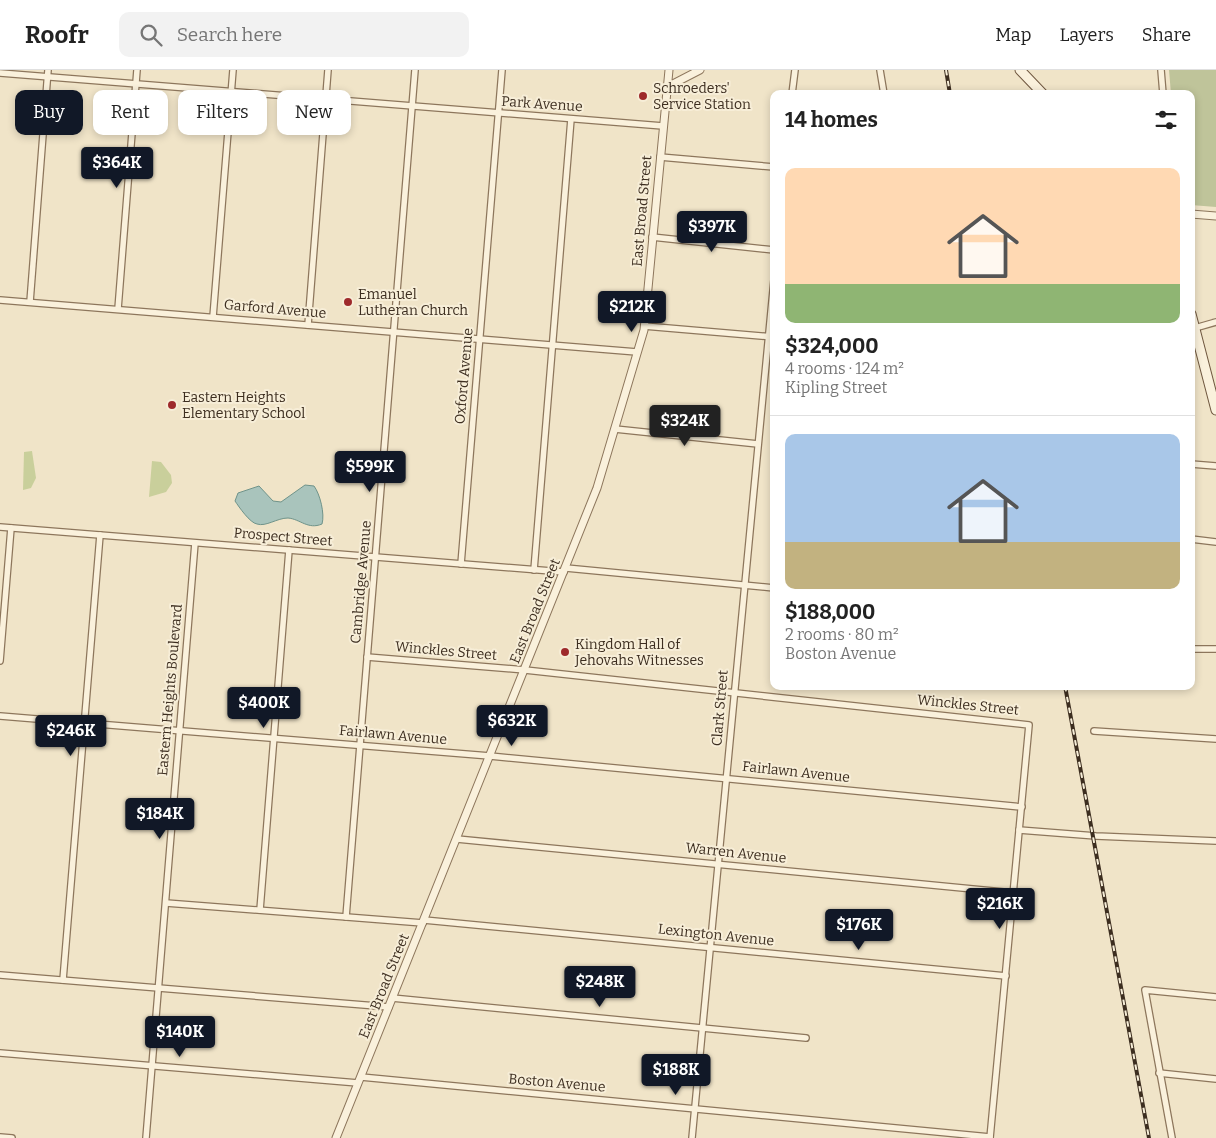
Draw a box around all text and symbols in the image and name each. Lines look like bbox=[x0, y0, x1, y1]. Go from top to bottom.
search box bbox=[119, 12, 469, 57]
text: Roofr bbox=[25, 21, 89, 49]
icon: search bbox=[137, 21, 165, 49]
text: Search here bbox=[177, 23, 282, 46]
text: Map bbox=[995, 24, 1031, 46]
text: Layers bbox=[1059, 24, 1114, 46]
text: Share bbox=[1142, 24, 1191, 46]
place label: Schroeders' Service Station bbox=[653, 80, 751, 113]
chip: Buy bbox=[15, 90, 83, 135]
chip: Rent bbox=[93, 90, 168, 135]
chip: Filters bbox=[178, 90, 267, 135]
chip: New bbox=[277, 90, 351, 135]
marker: Schroeders' Service Station bbox=[637, 90, 649, 102]
street label: Park Avenue bbox=[501, 93, 583, 115]
icon: filters bbox=[1152, 106, 1180, 134]
text: 14 homes bbox=[785, 107, 878, 133]
pin: $364K bbox=[82, 146, 152, 189]
text: $364K bbox=[92, 153, 142, 172]
street label: East Broad Street bbox=[629, 155, 655, 267]
icon: home bbox=[938, 201, 1028, 291]
pin: $397K bbox=[677, 210, 747, 253]
text: $397K bbox=[688, 217, 736, 236]
place label: Emanuel Lutheran Church bbox=[358, 286, 468, 319]
pin: $212K bbox=[597, 290, 667, 333]
street label: Garford Avenue bbox=[223, 296, 327, 322]
marker: Emanuel Lutheran Church bbox=[342, 296, 354, 308]
text: $212K bbox=[609, 297, 655, 316]
street label: Oxford Avenue bbox=[451, 327, 477, 425]
text: $324,000 bbox=[785, 333, 879, 359]
text: 4 rooms · 124 m² bbox=[785, 359, 904, 378]
text: Kipling Street bbox=[785, 378, 887, 397]
place label: Eastern Heights Elementary School bbox=[182, 389, 305, 422]
marker: Eastern Heights Elementary School bbox=[166, 399, 178, 411]
pin: $324K bbox=[650, 404, 720, 447]
text: $324K bbox=[660, 411, 710, 430]
pin: $599K bbox=[335, 450, 405, 493]
text: $599K bbox=[346, 457, 394, 476]
icon: home bbox=[938, 466, 1028, 556]
street label: Cambridge Avenue bbox=[347, 520, 375, 644]
street label: Prospect Street bbox=[233, 524, 333, 550]
street label: East Broad Street bbox=[506, 556, 564, 666]
text: $188,000 bbox=[785, 599, 875, 625]
street label: Eastern Heights Boulevard bbox=[154, 603, 186, 777]
text: 2 rooms · 80 m² bbox=[785, 625, 899, 644]
place label: Kingdom Hall of Jehovahs Witnesses bbox=[574, 636, 704, 669]
street label: Winckles Street bbox=[394, 638, 498, 664]
text: Boston Avenue bbox=[785, 644, 896, 663]
marker: Kingdom Hall of Jehovahs Witnesses bbox=[559, 646, 571, 658]
street label: Clark Street bbox=[708, 669, 732, 747]
pin: $400K bbox=[229, 686, 299, 729]
street label: Winckles Street bbox=[916, 691, 1020, 719]
text: $400K bbox=[238, 693, 290, 712]
pin: $632K bbox=[477, 704, 547, 747]
text: $632K bbox=[488, 711, 536, 730]
pin: $246K bbox=[36, 714, 106, 757]
text: $246K bbox=[46, 721, 96, 740]
street label: Fairlawn Avenue bbox=[338, 722, 448, 748]
street label: Fairlawn Avenue bbox=[741, 758, 851, 786]
pin: $184K bbox=[125, 798, 195, 840]
text: $184K bbox=[136, 804, 184, 823]
street label: Warren Avenue bbox=[685, 839, 787, 867]
pin: $216K bbox=[965, 888, 1035, 930]
text: $216K bbox=[977, 894, 1023, 913]
pin: $176K bbox=[824, 908, 894, 951]
text: $176K bbox=[836, 915, 882, 934]
street label: Lexington Avenue bbox=[657, 920, 775, 950]
street label: East Broad Street bbox=[355, 931, 413, 1041]
pin: $248K bbox=[565, 966, 635, 1008]
text: $248K bbox=[575, 972, 625, 991]
pin: $140K bbox=[145, 1016, 215, 1058]
text: $140K bbox=[156, 1022, 204, 1041]
pin: $188K bbox=[641, 1054, 711, 1096]
text: $188K bbox=[653, 1060, 699, 1079]
street label: Boston Avenue bbox=[508, 1070, 606, 1096]

